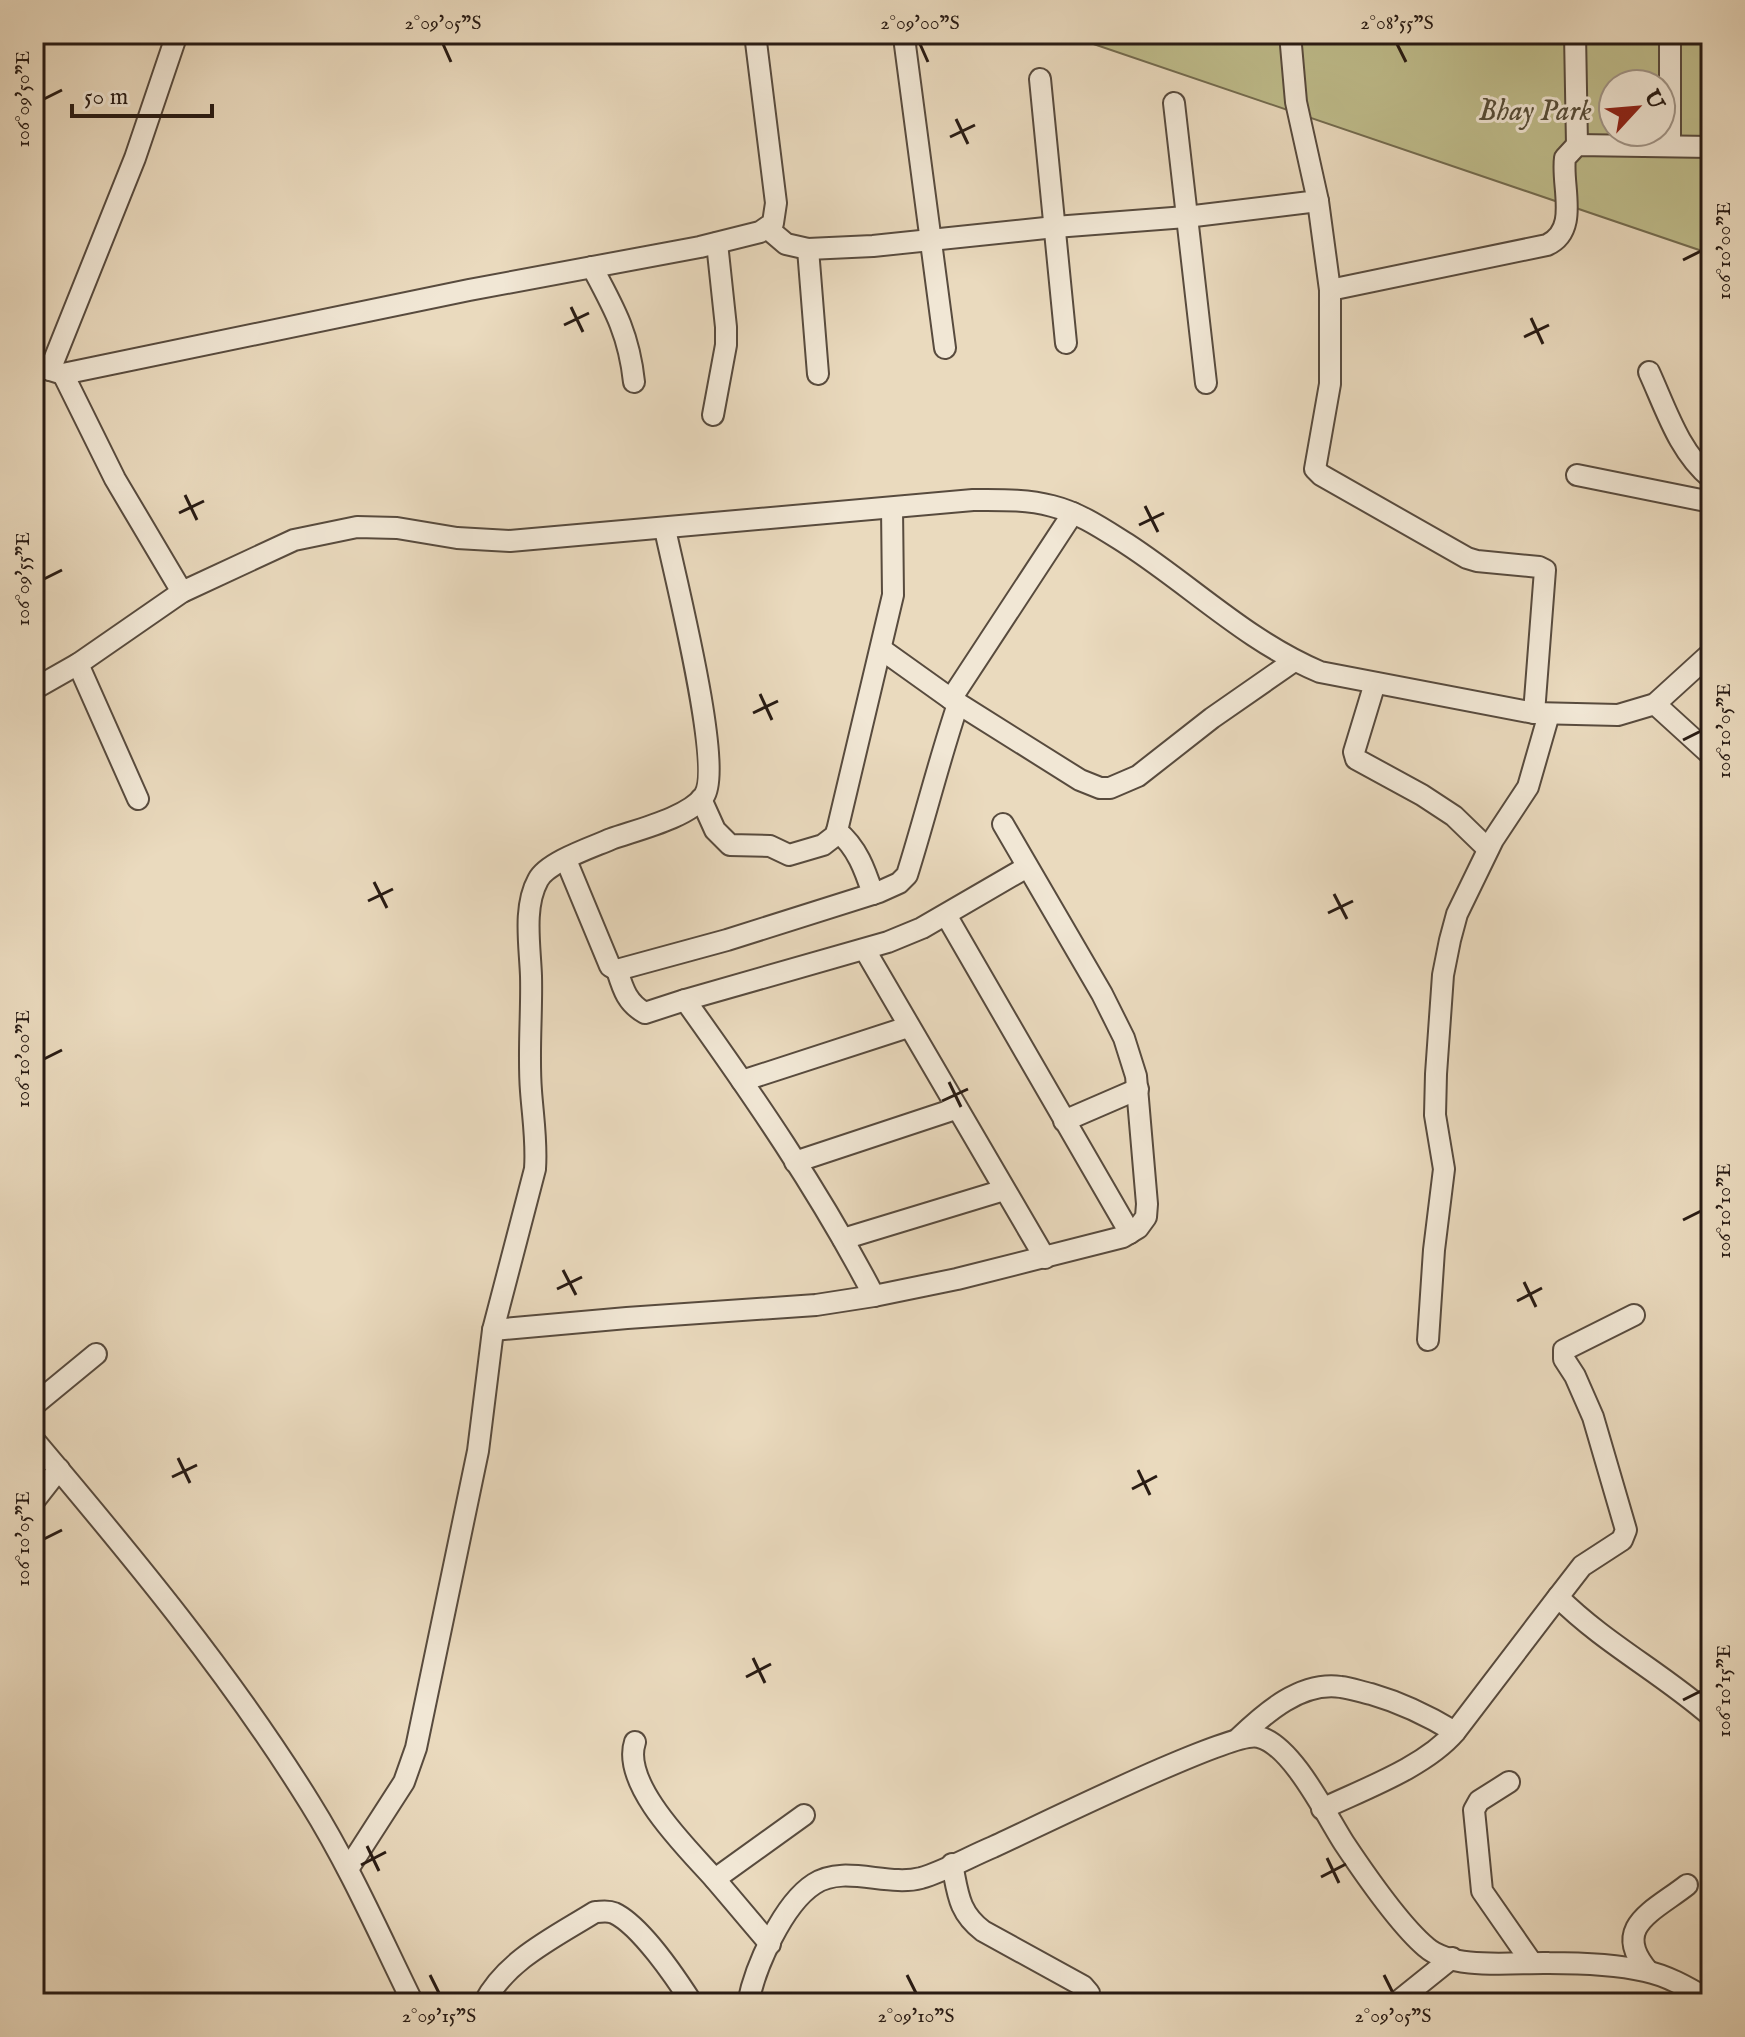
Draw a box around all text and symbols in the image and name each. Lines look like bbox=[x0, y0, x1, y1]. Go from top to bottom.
text: 2°09'05"S bbox=[404, 11, 482, 36]
text: 2°09'00"S bbox=[880, 11, 960, 36]
text: 2°08'55"S bbox=[1360, 11, 1434, 36]
text: 106°09'50"E bbox=[11, 50, 36, 147]
scale bar bbox=[72, 68, 212, 118]
north arrow bbox=[1597, 68, 1677, 148]
text: 50 m bbox=[84, 82, 128, 113]
text: U bbox=[1636, 85, 1670, 116]
park label: Bhay Park bbox=[1478, 93, 1592, 131]
text: 106°10'00"E bbox=[1712, 202, 1737, 300]
text: 106°09'55"E bbox=[11, 532, 36, 626]
text: 106°10'05"E bbox=[1712, 683, 1737, 779]
text: 106°10'00"E bbox=[11, 1010, 36, 1108]
text: 106°10'10"E bbox=[1712, 1163, 1737, 1259]
text: 106°10'05"E bbox=[11, 1491, 36, 1587]
text: 106°10'15"E bbox=[1712, 1644, 1737, 1738]
text: 2°09'15"S bbox=[402, 2004, 476, 2029]
text: 2°09'10"S bbox=[877, 2004, 955, 2029]
text: 2°09'05"S bbox=[1354, 2004, 1432, 2029]

